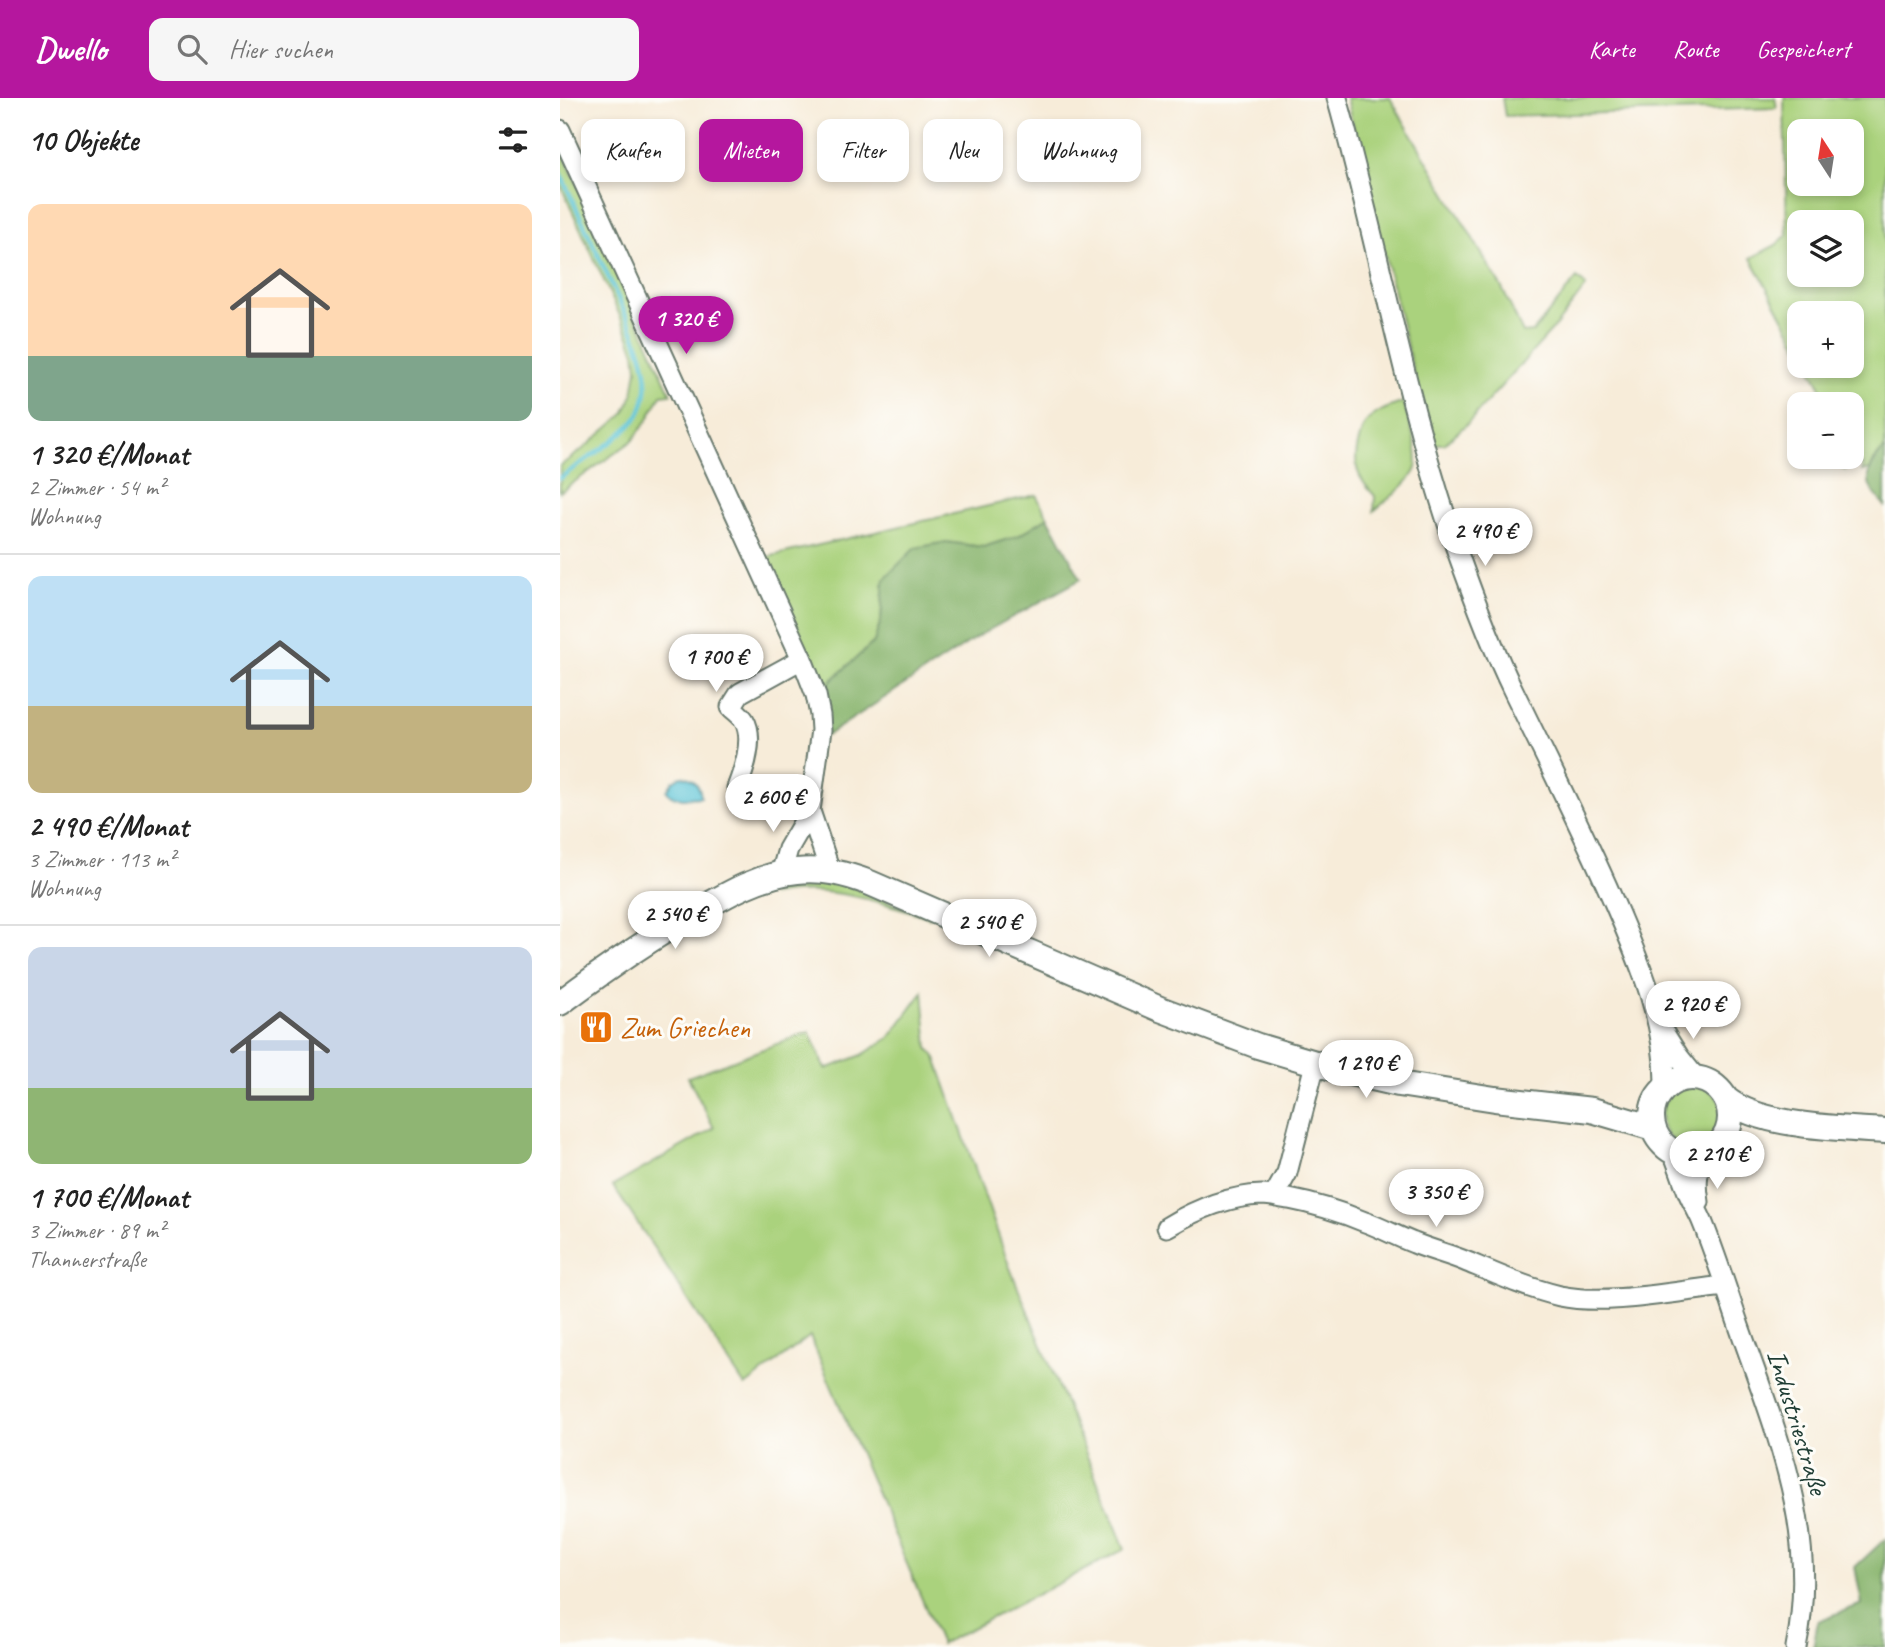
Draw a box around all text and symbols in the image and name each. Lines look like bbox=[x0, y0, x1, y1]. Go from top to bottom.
search box bbox=[149, 18, 639, 81]
text: Dwello bbox=[35, 28, 107, 70]
icon: search bbox=[173, 30, 211, 68]
text: Hier suchen bbox=[229, 33, 333, 66]
text: Karte bbox=[1589, 34, 1635, 64]
text: Route bbox=[1673, 34, 1718, 64]
text: Gespeichert bbox=[1756, 34, 1850, 64]
chip: Kaufen bbox=[581, 119, 685, 182]
chip: Mieten bbox=[699, 119, 803, 182]
chip: Filter bbox=[817, 119, 909, 182]
chip: Neu bbox=[923, 119, 1003, 182]
chip: Wohnung bbox=[1017, 119, 1141, 182]
north arrow bbox=[1787, 119, 1864, 196]
map controls bbox=[1787, 119, 1864, 469]
text: 10 Objekte bbox=[28, 121, 138, 159]
icon: filters bbox=[494, 121, 532, 159]
button: layers bbox=[1787, 210, 1864, 287]
icon: home bbox=[217, 250, 343, 376]
pin: 1 320 € bbox=[621, 296, 751, 356]
button: + bbox=[1787, 301, 1864, 378]
text: 1 320 € bbox=[655, 304, 717, 333]
button: − bbox=[1787, 392, 1864, 469]
text: 1 320 €/Monat bbox=[28, 435, 189, 473]
text: 2 Zimmer · 54 m² bbox=[28, 473, 165, 502]
text: Wohnung bbox=[28, 502, 101, 531]
pin: 2 490 € bbox=[1420, 508, 1550, 568]
text: 2 490 € bbox=[1454, 516, 1516, 545]
icon: home bbox=[217, 622, 343, 748]
pin: 1 700 € bbox=[651, 634, 781, 694]
text: 1 700 € bbox=[685, 642, 747, 671]
pin: 2 600 € bbox=[708, 774, 838, 834]
text: 2 600 € bbox=[741, 782, 805, 811]
text: 2 490 €/Monat bbox=[28, 807, 188, 845]
text: 3 Zimmer · 113 m² bbox=[28, 845, 175, 874]
text: Wohnung bbox=[28, 874, 101, 903]
pin: 2 540 € bbox=[610, 892, 740, 951]
text: 2 540 € bbox=[644, 899, 706, 928]
pin: 2 540 € bbox=[924, 900, 1054, 959]
text: 2 540 € bbox=[958, 907, 1020, 936]
pin: 2 920 € bbox=[1628, 982, 1758, 1041]
text: 2 920 € bbox=[1662, 989, 1724, 1018]
icon: home bbox=[217, 993, 343, 1119]
restaurant icon: Zum Griechen bbox=[577, 1008, 615, 1046]
place label: Zum Griechen bbox=[620, 1010, 750, 1045]
pin: 1 290 € bbox=[1301, 1040, 1431, 1100]
text: 1 290 € bbox=[1335, 1048, 1397, 1077]
pin: 2 210 € bbox=[1652, 1132, 1782, 1191]
text: 2 210 € bbox=[1686, 1139, 1748, 1168]
pin: 3 350 € bbox=[1371, 1170, 1501, 1229]
text: 3 350 € bbox=[1405, 1177, 1467, 1206]
text: 1 700 €/Monat bbox=[28, 1178, 189, 1216]
text: 3 Zimmer · 89 m² bbox=[28, 1216, 165, 1245]
text: Thannerstraße bbox=[28, 1245, 146, 1274]
street label: Industriestraße bbox=[1759, 1345, 1837, 1500]

